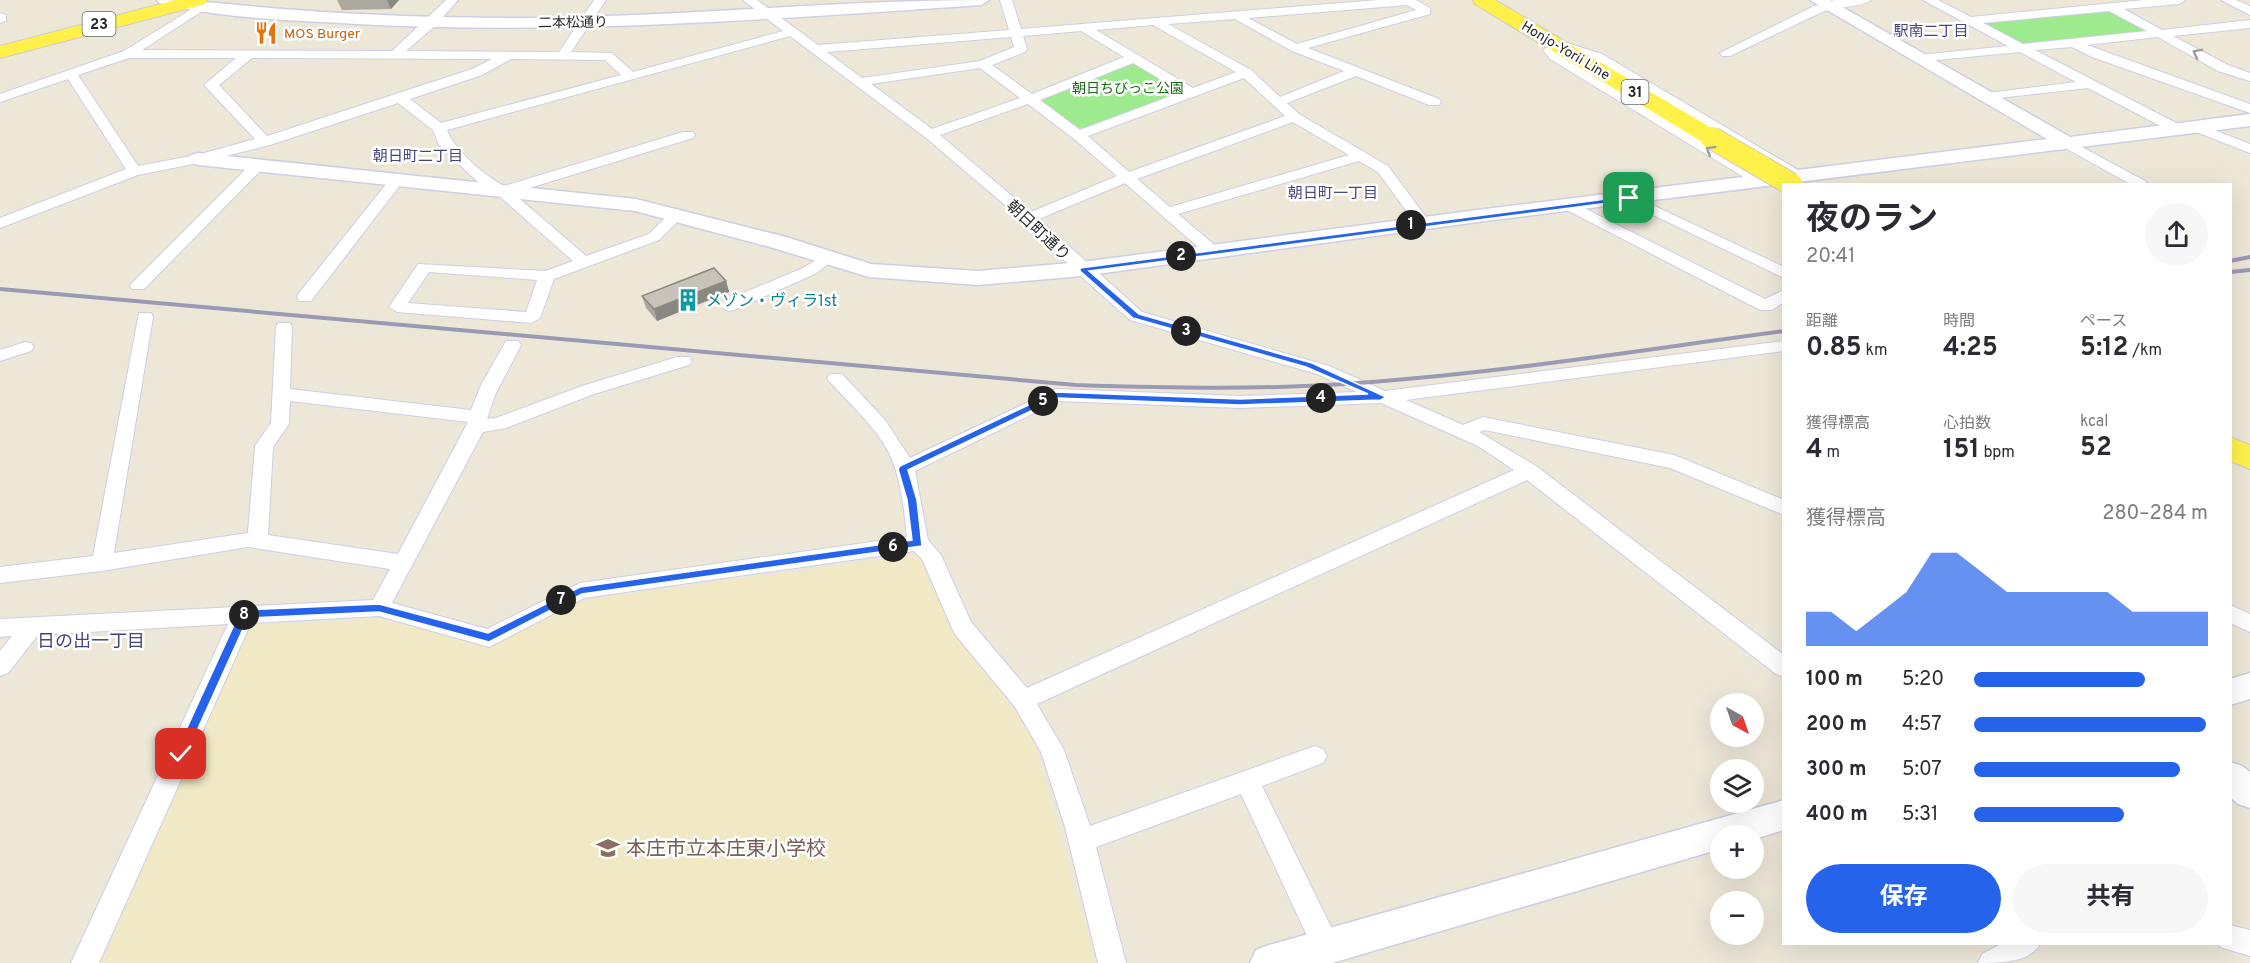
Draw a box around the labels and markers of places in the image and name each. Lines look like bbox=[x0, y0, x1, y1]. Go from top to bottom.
restaurant icon: MOS Burger bbox=[253, 20, 279, 46]
place label: MOS Burger bbox=[284, 26, 361, 43]
pin bbox=[1603, 172, 1654, 223]
pin: 1 bbox=[1396, 210, 1426, 240]
pin: 2 bbox=[1166, 241, 1196, 271]
building icon: メゾン・ヴィラ1st bbox=[675, 287, 701, 313]
place label: メゾン・ヴィラ1st bbox=[706, 292, 837, 312]
pin: 3 bbox=[1171, 316, 1201, 346]
pin: 4 bbox=[1306, 383, 1336, 413]
pin: 5 bbox=[1028, 386, 1058, 416]
pin: 6 bbox=[878, 532, 908, 562]
pin: 7 bbox=[546, 585, 576, 615]
pin: 8 bbox=[229, 600, 259, 630]
pin bbox=[155, 728, 206, 779]
school or university icon: 本庄市立本庄東小学校 bbox=[595, 835, 621, 861]
place label: 本庄市立本庄東小学校 bbox=[626, 837, 826, 863]

